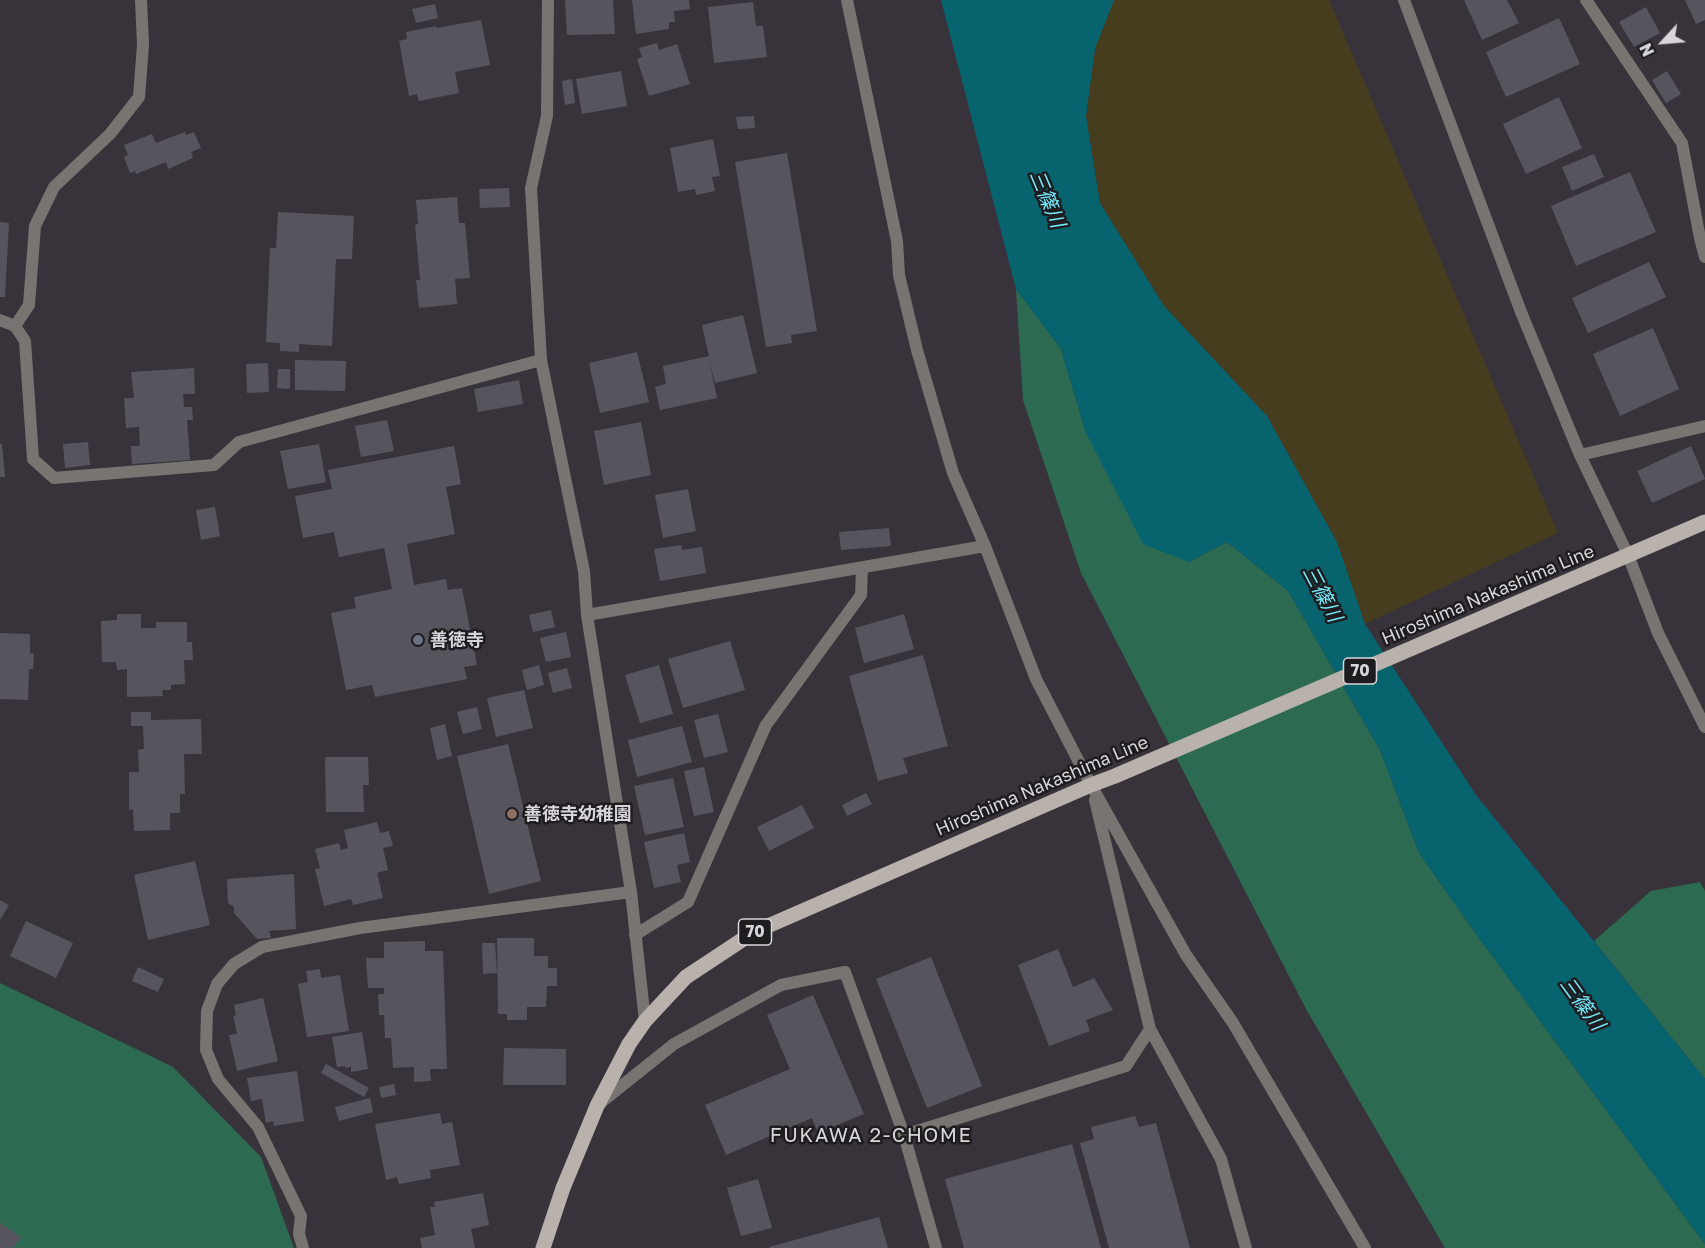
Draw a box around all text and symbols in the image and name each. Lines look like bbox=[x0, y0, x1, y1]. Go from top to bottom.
north arrow bbox=[1633, 12, 1693, 72]
text: N bbox=[1635, 40, 1658, 60]
water label: 三篠川 bbox=[1024, 167, 1070, 231]
street label: Hiroshima Nakashima Line bbox=[1378, 540, 1598, 650]
water label: 三篠川 bbox=[1297, 562, 1347, 626]
place label: 善徳寺 bbox=[430, 629, 484, 651]
marker: 善徳寺 bbox=[411, 633, 425, 647]
road number: 70 bbox=[1344, 658, 1376, 684]
street label: Hiroshima Nakashima Line bbox=[932, 731, 1152, 841]
place label: 善徳寺幼稚園 bbox=[524, 803, 632, 825]
marker: 善徳寺幼稚園 bbox=[505, 807, 519, 821]
road number: 70 bbox=[738, 919, 771, 945]
water label: 三篠川 bbox=[1555, 973, 1609, 1035]
district label: FUKAWA 2-CHOME bbox=[770, 1124, 972, 1148]

